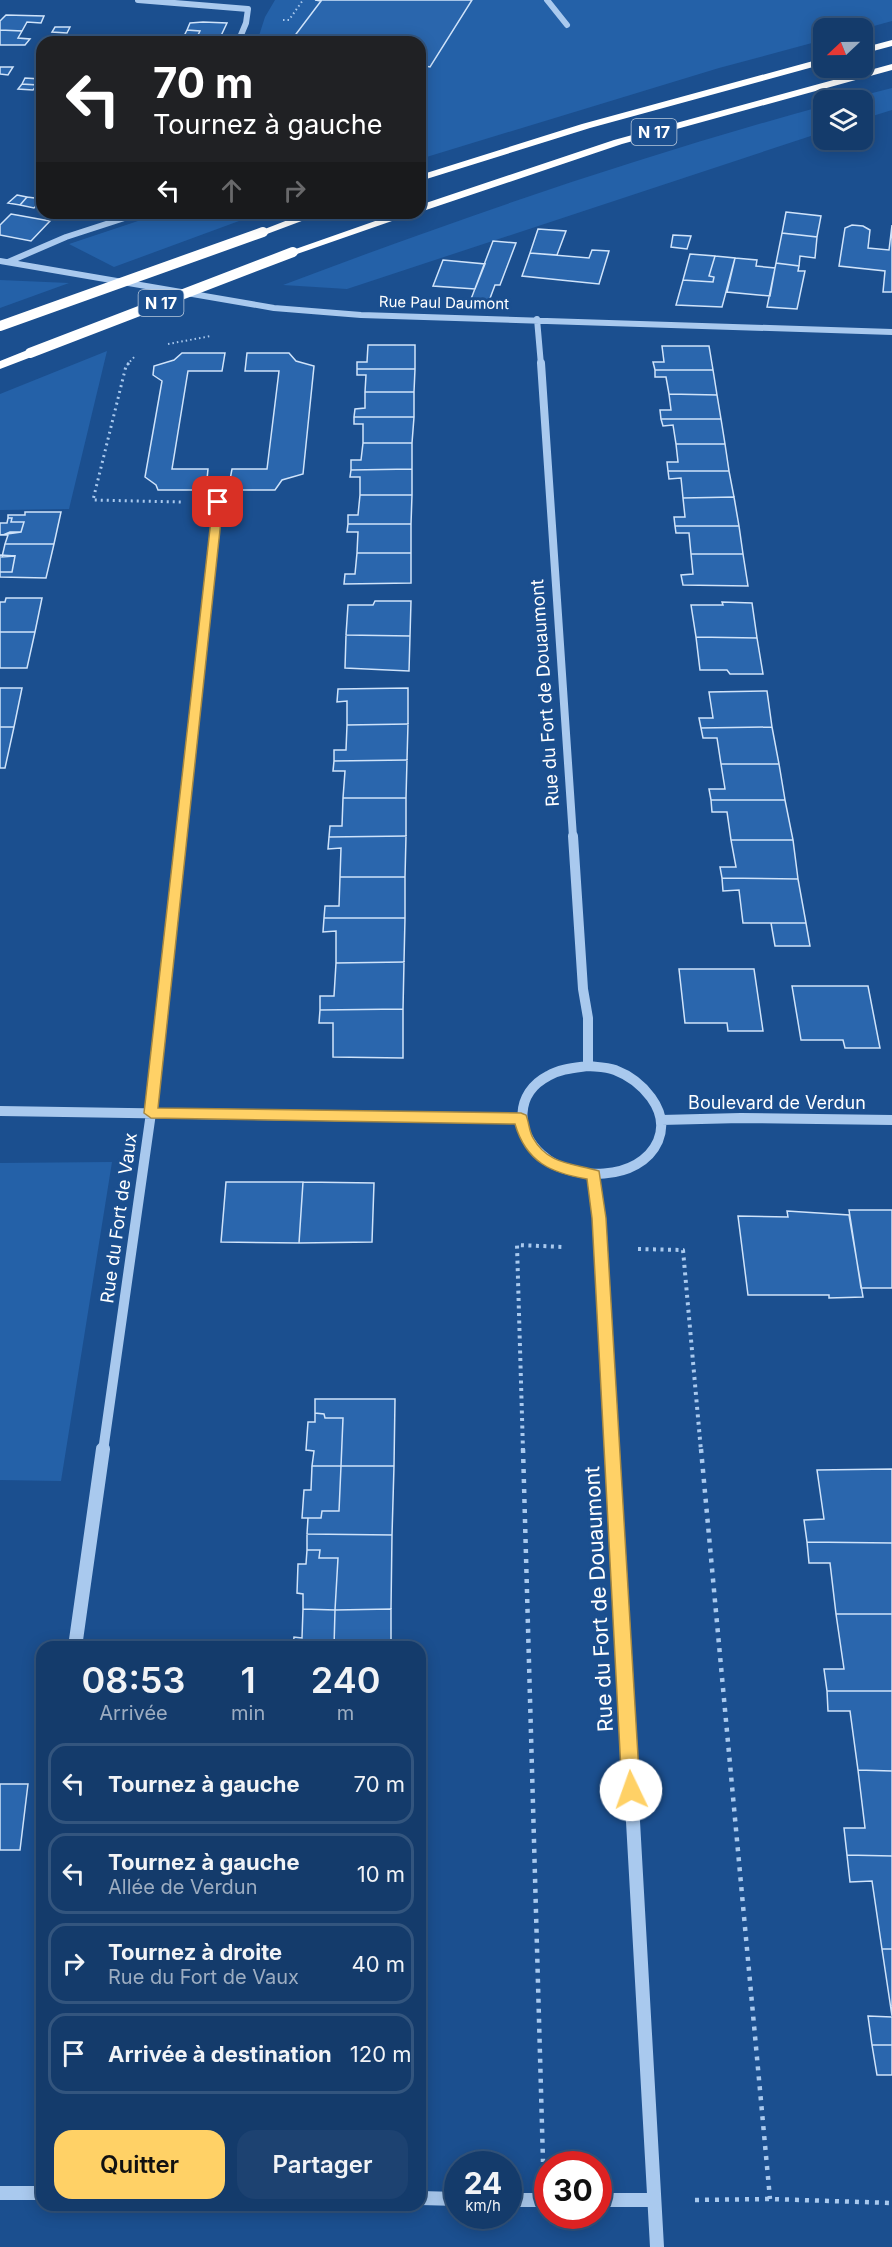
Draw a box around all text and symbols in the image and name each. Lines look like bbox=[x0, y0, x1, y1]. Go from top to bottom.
north arrow bbox=[813, 18, 873, 78]
map controls bbox=[813, 18, 873, 150]
text: 70 m bbox=[153, 57, 253, 108]
icon: left bbox=[54, 60, 132, 138]
button: layers bbox=[813, 90, 873, 150]
text: Tournez à gauche bbox=[153, 108, 382, 141]
road number: N 17 bbox=[632, 119, 676, 145]
icon: left bbox=[152, 174, 185, 207]
icon: ahead bbox=[215, 174, 248, 207]
icon: right bbox=[278, 174, 311, 207]
road number: N 17 bbox=[138, 290, 184, 316]
street label: Rue Paul Daumont bbox=[379, 292, 509, 313]
pin bbox=[192, 476, 243, 527]
icon: arrive bbox=[201, 485, 234, 518]
street label: Rue du Fort de Douaumont bbox=[526, 578, 563, 808]
street label: Boulevard de Verdun bbox=[688, 1092, 866, 1113]
street label: Rue du Fort de Vaux bbox=[96, 1131, 141, 1305]
street label: Rue du Fort de Douaumont bbox=[579, 1465, 618, 1733]
text: 08:53 bbox=[82, 1658, 185, 1702]
text: 1 bbox=[240, 1658, 256, 1702]
text: 240 bbox=[311, 1658, 380, 1702]
text: Arrivée bbox=[99, 1701, 168, 1725]
text: min bbox=[231, 1701, 265, 1725]
text: m bbox=[337, 1701, 354, 1725]
position arrow bbox=[599, 1758, 663, 1822]
icon: left bbox=[57, 1767, 90, 1800]
text: Tournez à gauche bbox=[108, 1771, 300, 1797]
text: 70 m bbox=[354, 1771, 405, 1797]
text: Tournez à gauche bbox=[108, 1849, 300, 1875]
icon: left bbox=[57, 1857, 90, 1890]
text: 10 m bbox=[357, 1861, 405, 1887]
text: Allée de Verdun bbox=[108, 1875, 258, 1899]
text: Tournez à droite bbox=[108, 1939, 282, 1965]
icon: right bbox=[57, 1947, 90, 1980]
text: 40 m bbox=[351, 1951, 405, 1977]
text: Rue du Fort de Vaux bbox=[108, 1965, 299, 1989]
icon: arrive bbox=[57, 2037, 90, 2070]
text: Arrivée à destination bbox=[108, 2041, 332, 2067]
text: 120 m bbox=[350, 2041, 412, 2067]
button: Quitter bbox=[54, 2130, 225, 2199]
button: Partager bbox=[237, 2130, 408, 2199]
speed limit sign: 30 bbox=[534, 2151, 612, 2229]
text: 24 bbox=[464, 2165, 502, 2201]
text: km/h bbox=[465, 2196, 501, 2215]

